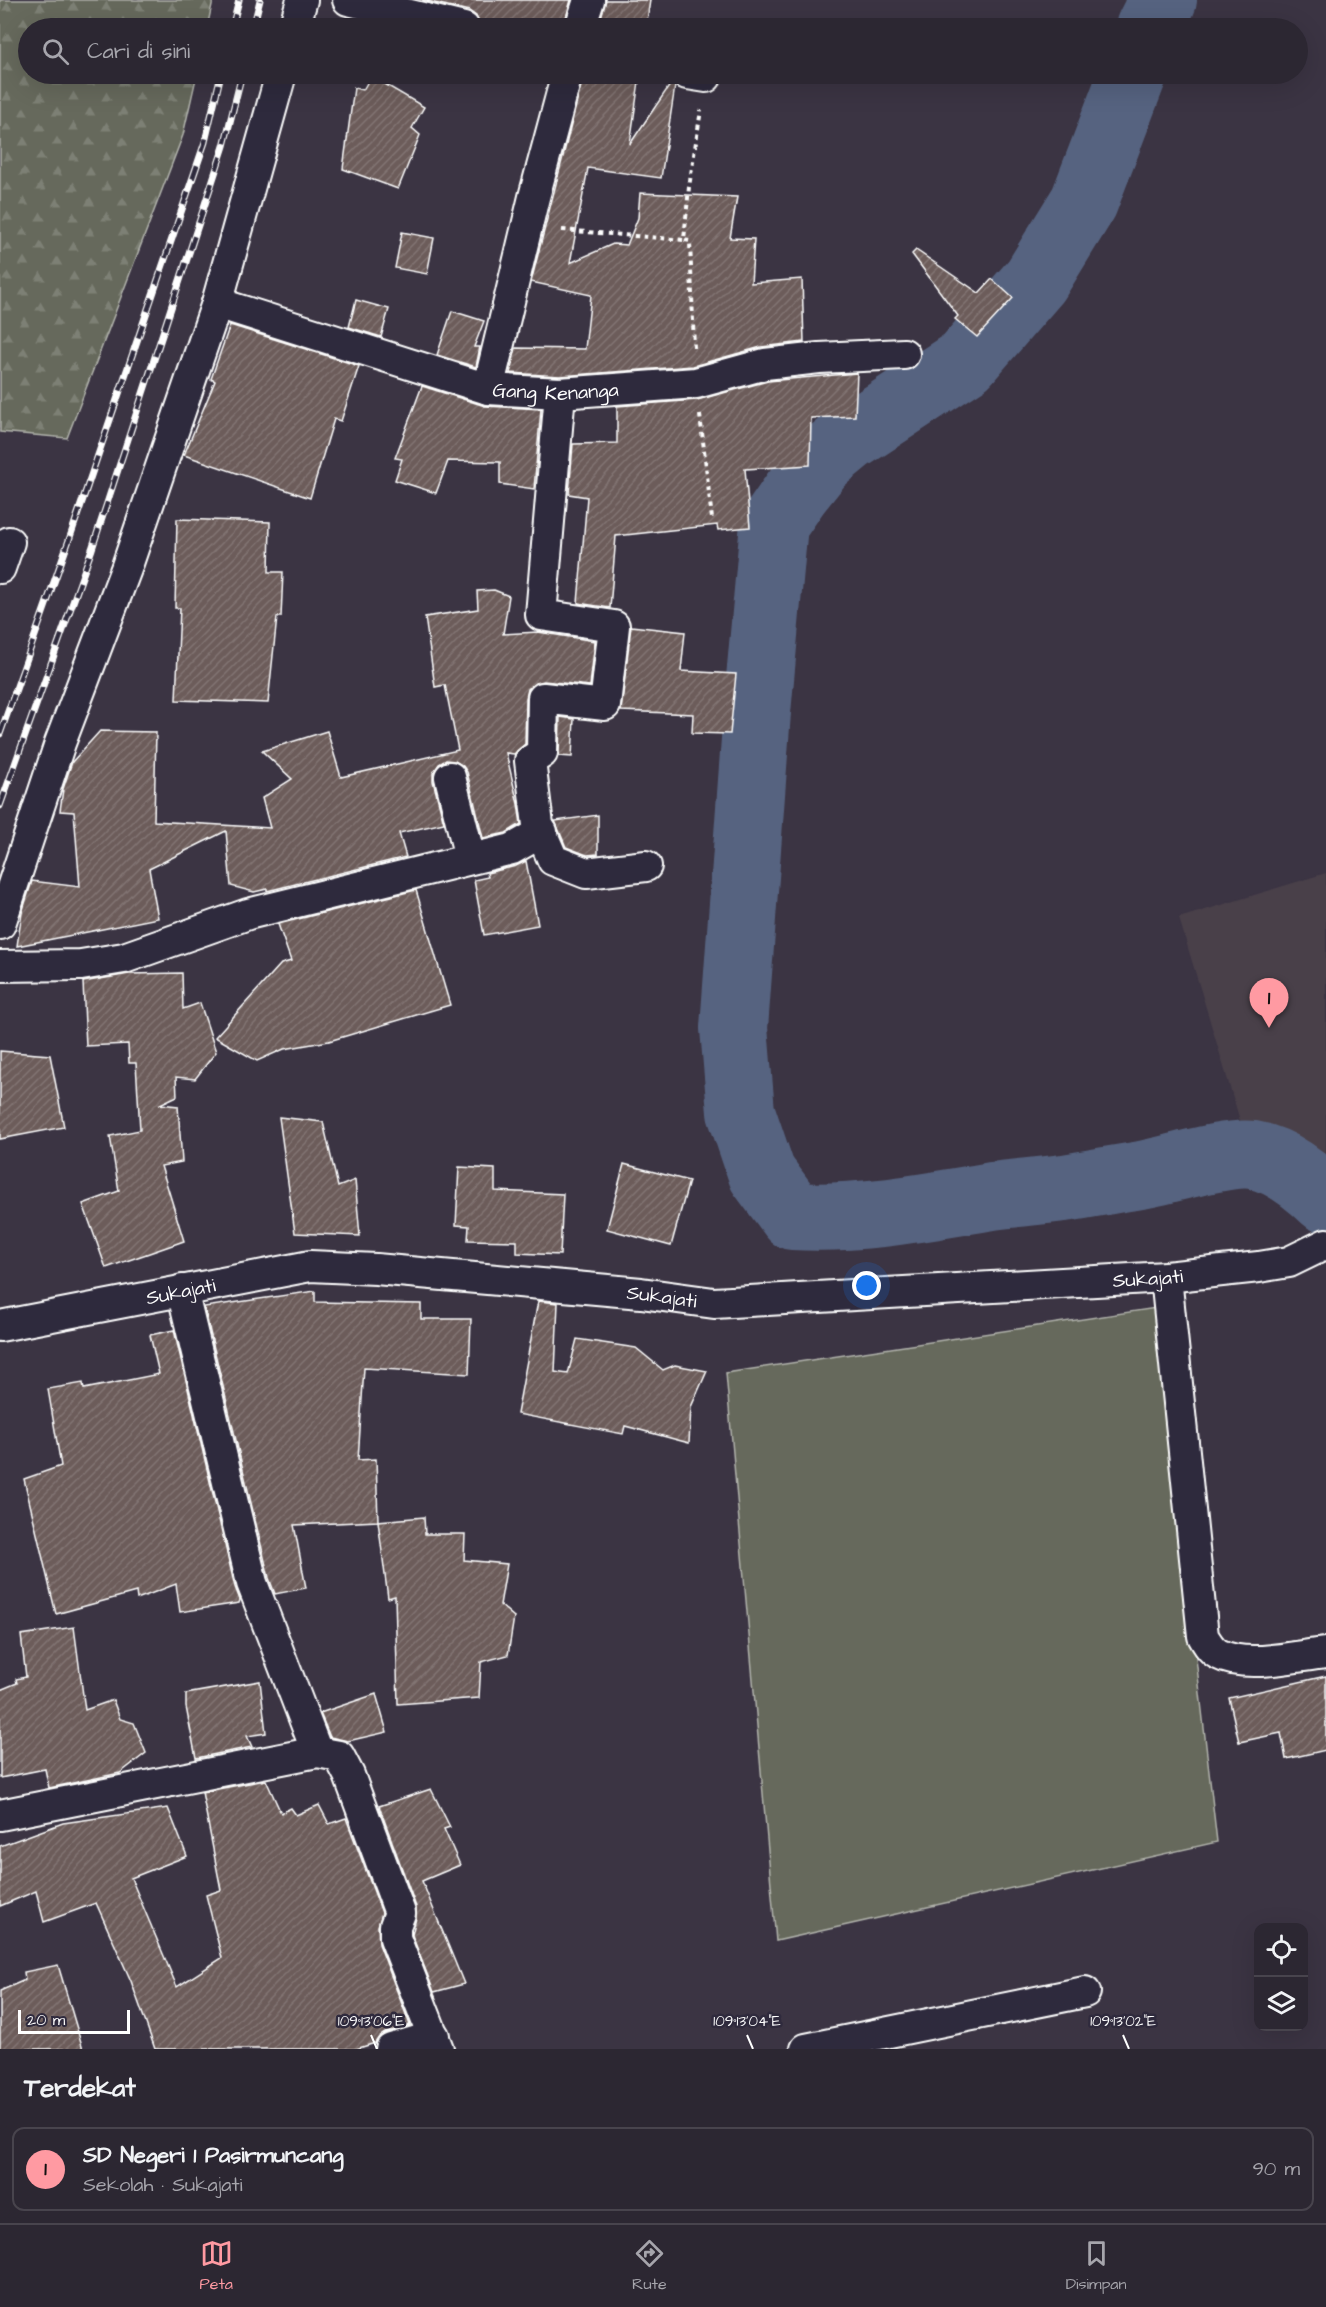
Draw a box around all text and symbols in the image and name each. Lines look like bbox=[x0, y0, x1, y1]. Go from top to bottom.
search box bbox=[18, 18, 1308, 84]
icon: search bbox=[39, 35, 72, 68]
text: Cari di sini bbox=[87, 36, 190, 67]
street label: Gang Kenanga bbox=[492, 376, 620, 408]
pin: 1 bbox=[1250, 978, 1288, 1028]
street label: Sukajati bbox=[1112, 1262, 1184, 1295]
your location bbox=[852, 1271, 881, 1300]
street label: Sukajati bbox=[144, 1272, 218, 1312]
street label: Sukajati bbox=[626, 1279, 699, 1315]
map controls bbox=[1254, 1923, 1308, 2031]
button: locate bbox=[1254, 1923, 1308, 1977]
button: layers bbox=[1254, 1977, 1308, 2031]
scale bar bbox=[18, 2007, 130, 2034]
text: 20 m bbox=[27, 2009, 65, 2031]
text: 109°13'06"E bbox=[338, 2011, 404, 2032]
text: 109°13'04"E bbox=[713, 2011, 781, 2032]
text: 109°13'02"E bbox=[1090, 2011, 1156, 2032]
text: Terdekat bbox=[24, 2070, 136, 2106]
text: SD Negeri 1 Pasirmuncang bbox=[83, 2140, 344, 2171]
text: 1 bbox=[44, 2155, 47, 2183]
text: 90 m bbox=[1252, 2155, 1300, 2183]
text: Sekolah · Sukajati bbox=[83, 2171, 243, 2199]
tab: Peta bbox=[200, 2237, 233, 2295]
tab: Rute bbox=[632, 2237, 667, 2295]
tab: Disimpan bbox=[1066, 2237, 1126, 2295]

